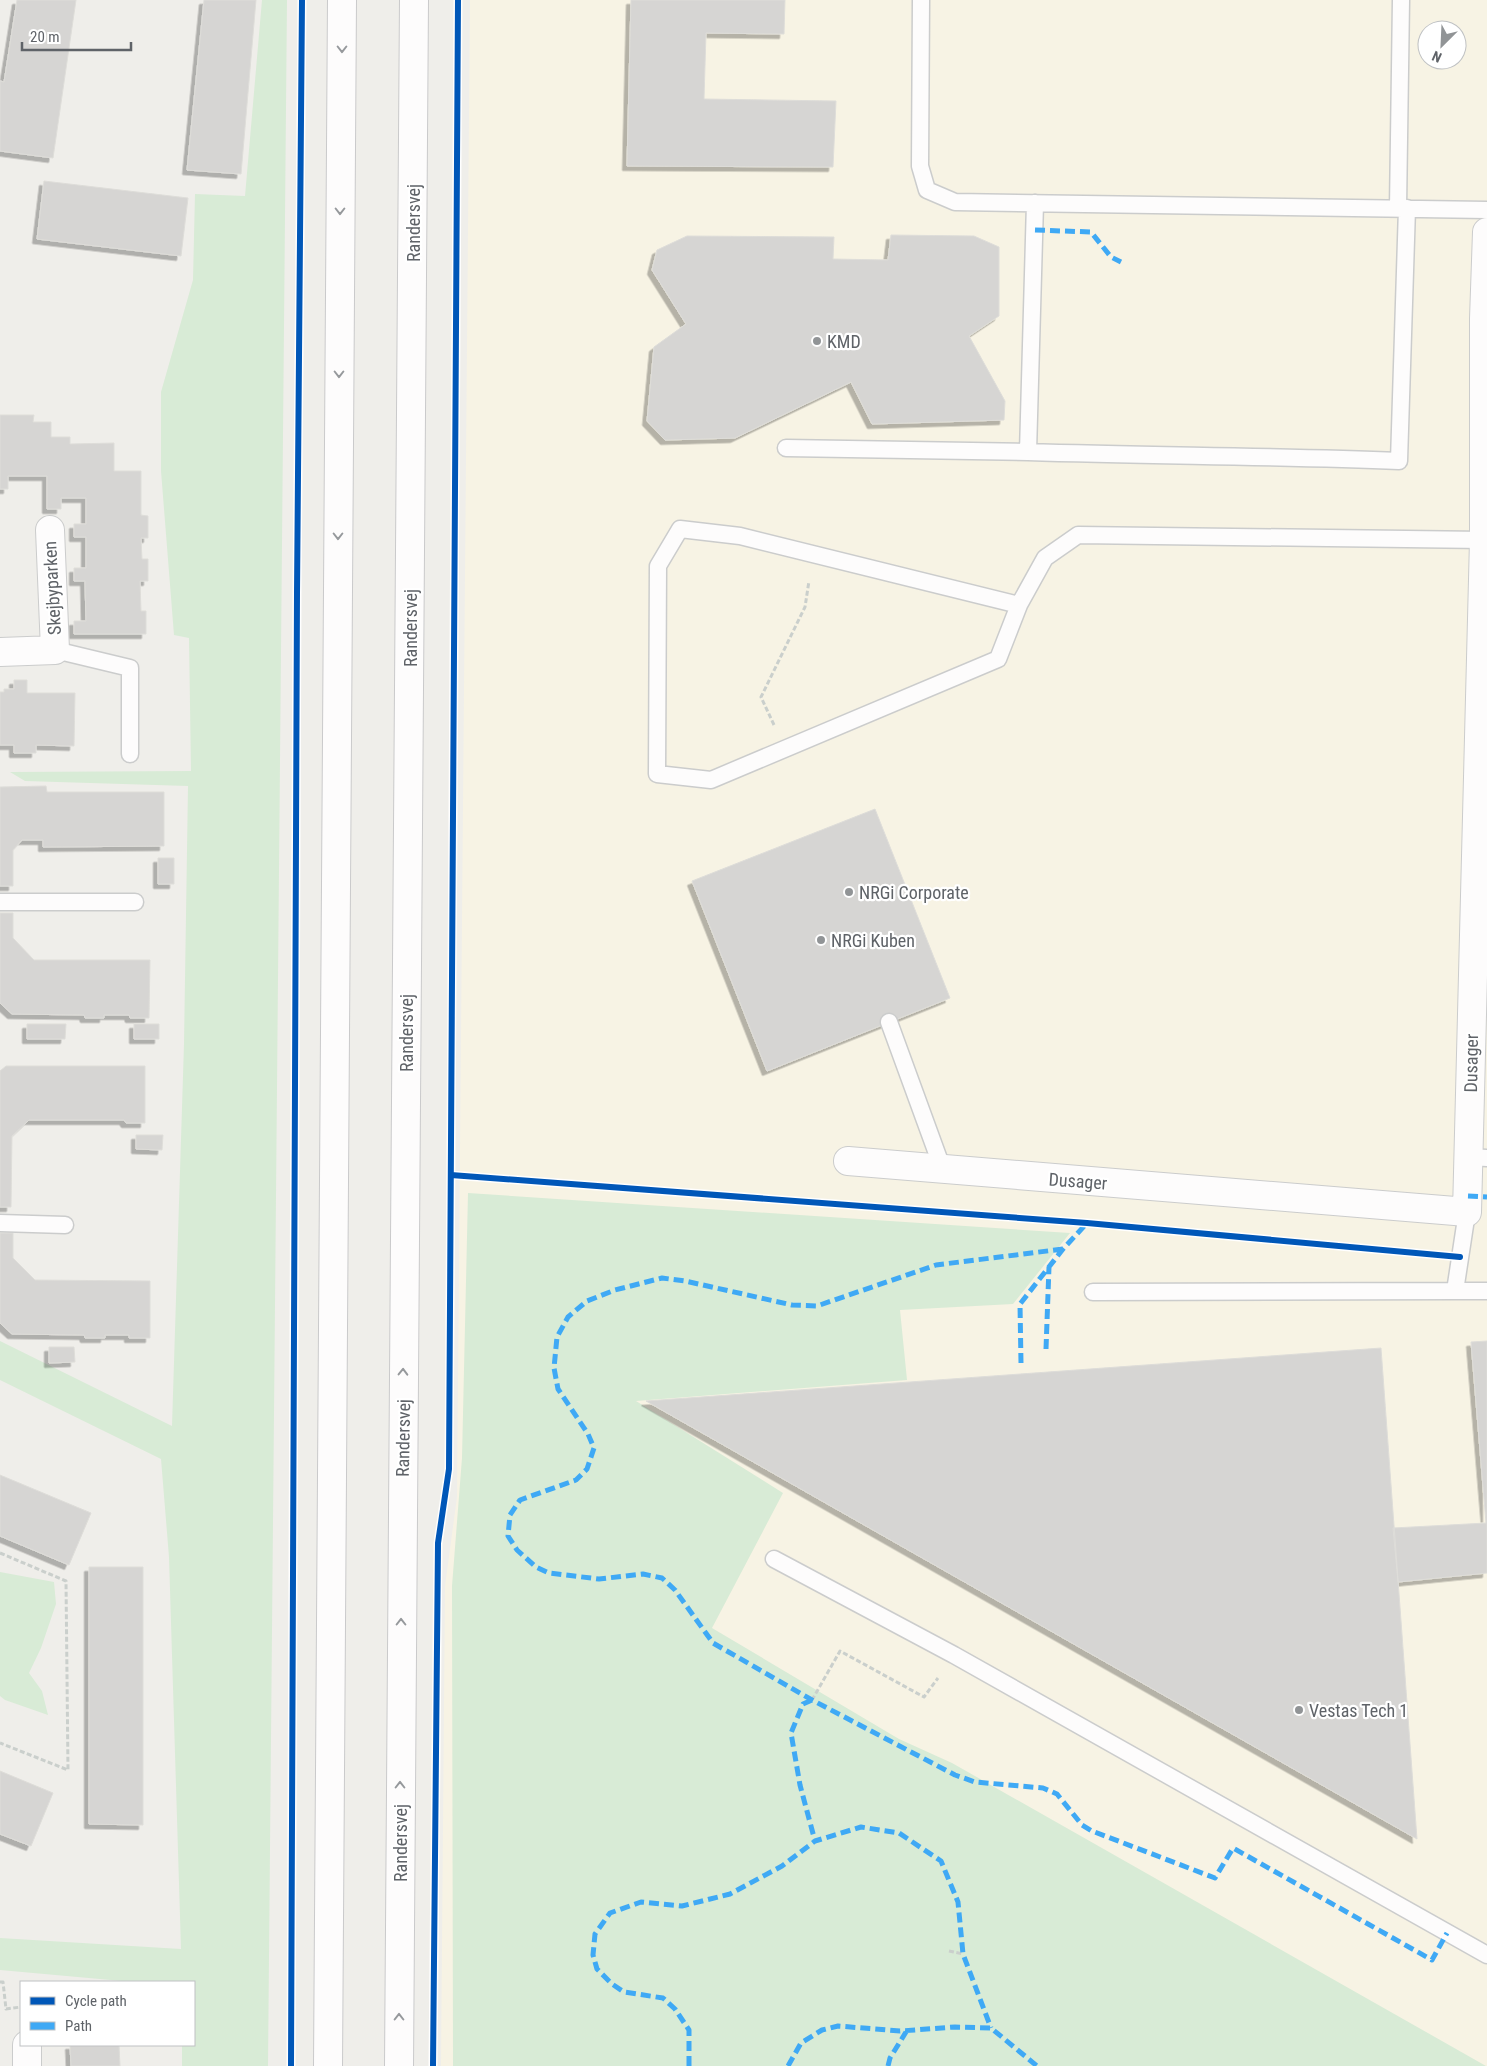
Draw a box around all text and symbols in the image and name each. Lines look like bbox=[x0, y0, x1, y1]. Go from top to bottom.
scale bar bbox=[22, 20, 131, 52]
north arrow bbox=[1417, 20, 1467, 70]
text: 20 m bbox=[30, 28, 60, 46]
one-way arrow bbox=[337, 45, 347, 53]
text: N bbox=[1430, 48, 1444, 66]
street label: Randersvej bbox=[403, 184, 424, 262]
one-way arrow bbox=[335, 207, 346, 215]
place label: KMD bbox=[827, 331, 861, 352]
marker: KMD bbox=[811, 335, 823, 347]
one-way arrow bbox=[334, 370, 344, 378]
one-way arrow bbox=[333, 532, 343, 540]
street label: Skejbyparken bbox=[39, 540, 65, 636]
street label: Randersvej bbox=[400, 589, 421, 667]
place label: NRGi Corporate bbox=[859, 882, 969, 903]
marker: NRGi Corporate bbox=[843, 886, 855, 898]
place label: NRGi Kuben bbox=[831, 930, 915, 951]
marker: NRGi Kuben bbox=[815, 934, 827, 946]
street label: Randersvej bbox=[396, 994, 417, 1072]
street label: Dusager bbox=[1460, 1033, 1482, 1092]
street label: Dusager bbox=[1048, 1168, 1108, 1194]
one-way arrow bbox=[398, 1368, 408, 1376]
street label: Randersvej bbox=[392, 1399, 414, 1477]
one-way arrow bbox=[396, 1618, 406, 1626]
place label: Vestas Tech 1 bbox=[1309, 1700, 1408, 1721]
marker: Vestas Tech 1 bbox=[1293, 1704, 1305, 1716]
one-way arrow bbox=[395, 1781, 405, 1788]
street label: Randersvej bbox=[390, 1804, 411, 1882]
legend bbox=[20, 1981, 195, 2046]
text: Cycle path bbox=[65, 1992, 127, 2010]
one-way arrow bbox=[394, 2013, 404, 2021]
text: Path bbox=[65, 2017, 92, 2035]

